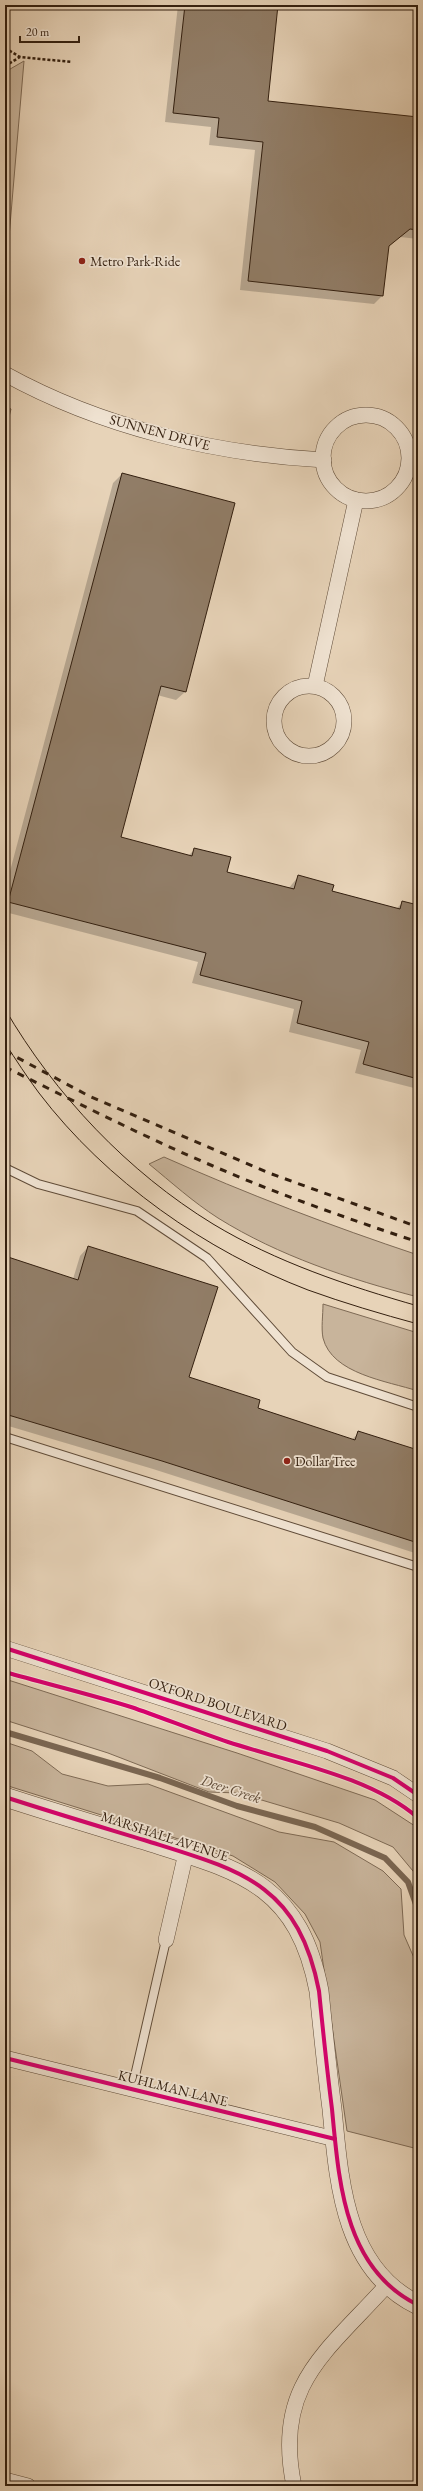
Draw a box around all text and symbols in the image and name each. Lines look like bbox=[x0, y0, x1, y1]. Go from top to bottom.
scale bar bbox=[20, 18, 79, 44]
text: 20 m bbox=[26, 24, 50, 40]
place label: Metro Park-Ride bbox=[90, 252, 181, 270]
marker: Metro Park-Ride bbox=[77, 256, 87, 266]
street label: SUNNEN DRIVE bbox=[108, 410, 212, 454]
place label: Dollar Tree bbox=[295, 1452, 356, 1470]
marker: Dollar Tree bbox=[282, 1456, 292, 1466]
street label: OXFORD BOULEVARD bbox=[147, 1673, 290, 1735]
water label: Deer Creek bbox=[198, 1770, 264, 1807]
street label: MARSHALL AVENUE bbox=[99, 1807, 231, 1865]
street label: KUHLMAN LANE bbox=[116, 2066, 230, 2110]

